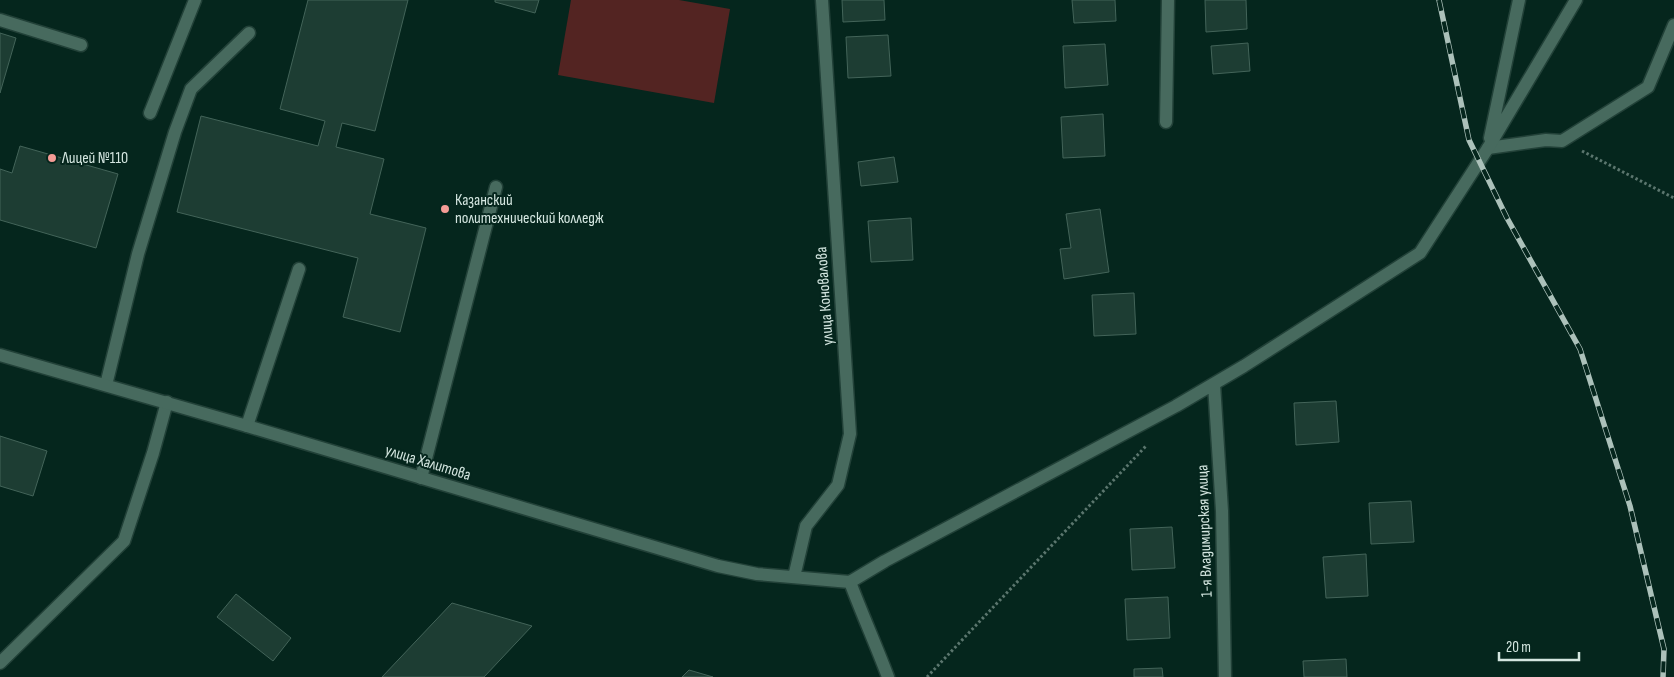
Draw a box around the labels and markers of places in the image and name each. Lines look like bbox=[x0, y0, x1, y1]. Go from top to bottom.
place label: Лицей №110 bbox=[61, 149, 128, 168]
marker: Лицей №110 bbox=[46, 152, 58, 164]
place label: Казанский политехнический колледж bbox=[455, 191, 604, 228]
marker: Казанский политехнический колледж bbox=[439, 203, 451, 215]

